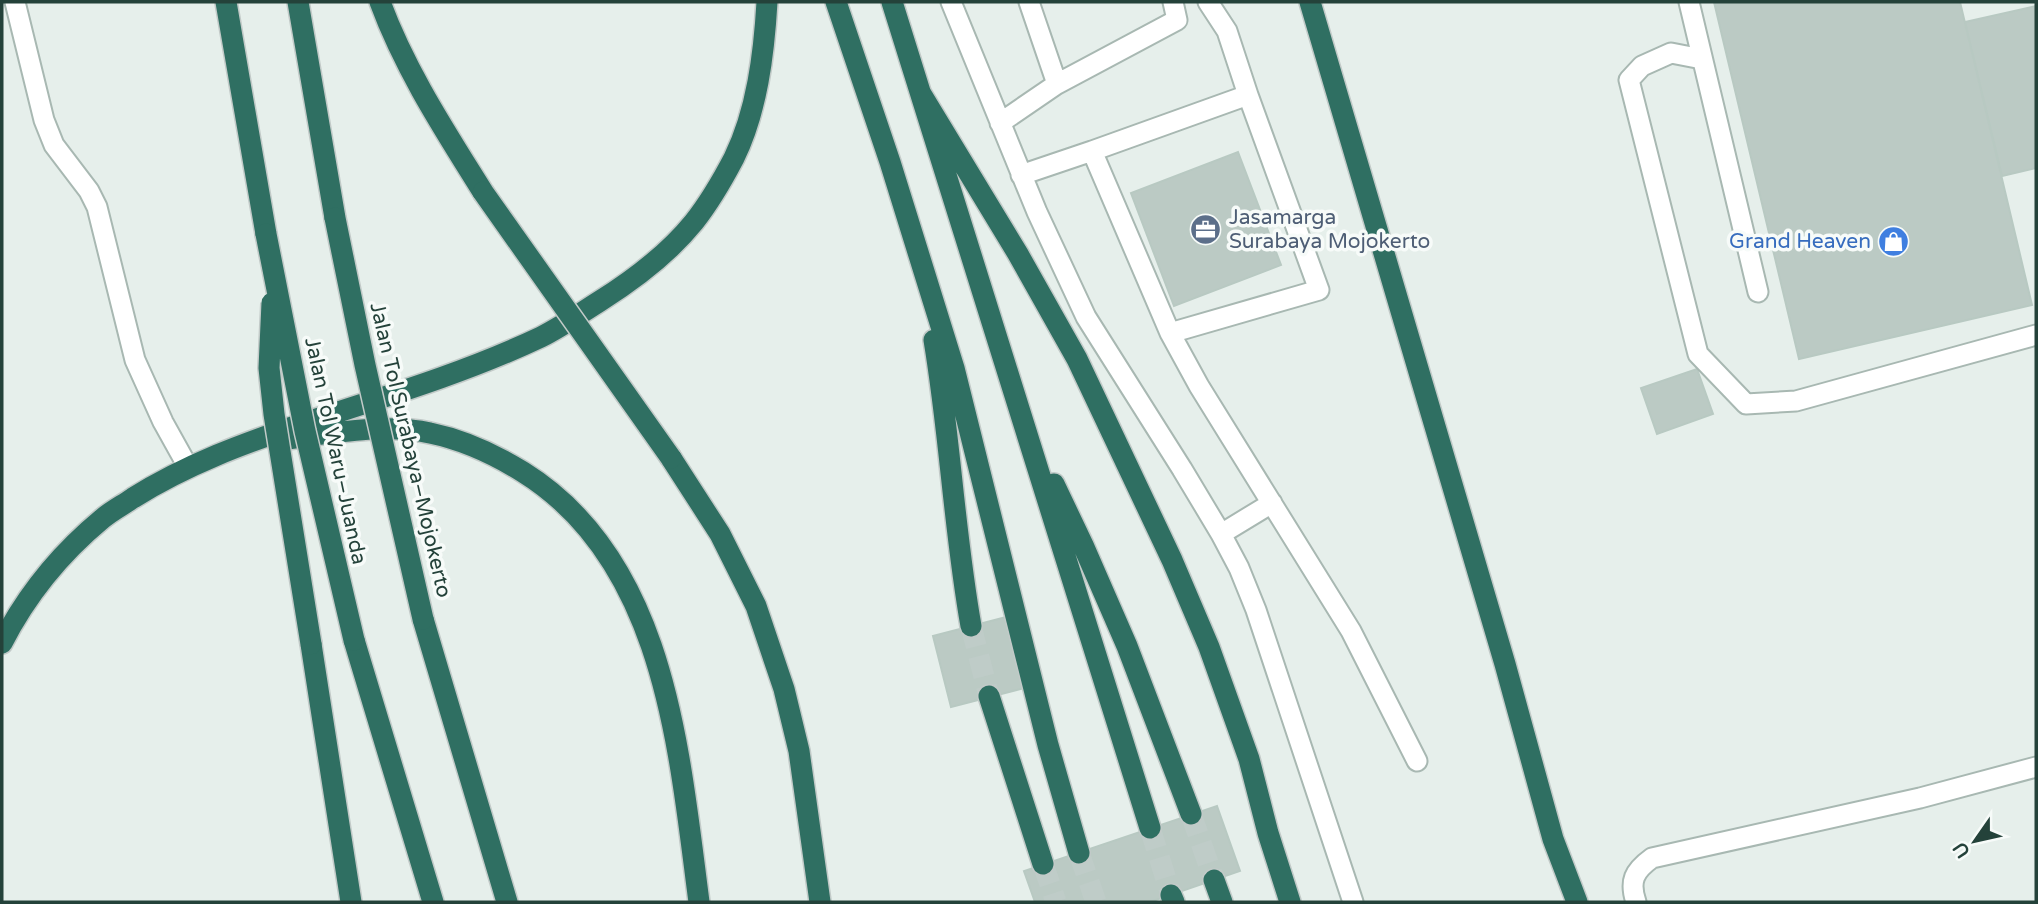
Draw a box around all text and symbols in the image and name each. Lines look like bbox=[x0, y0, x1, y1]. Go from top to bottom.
place label: Jasamarga Surabaya Mojokerto bbox=[1229, 205, 1430, 254]
office icon: Jasamarga Surabaya Mojokerto bbox=[1189, 212, 1223, 246]
shop icon: Grand Heaven bbox=[1877, 224, 1911, 258]
place label: Grand Heaven bbox=[1729, 229, 1871, 254]
street label: Jalan Tol Surabaya–Mojokerto bbox=[364, 300, 457, 600]
street label: Jalan Tol Waru–Juanda bbox=[299, 335, 372, 567]
north arrow bbox=[1940, 806, 2010, 876]
text: U bbox=[1949, 838, 1975, 862]

